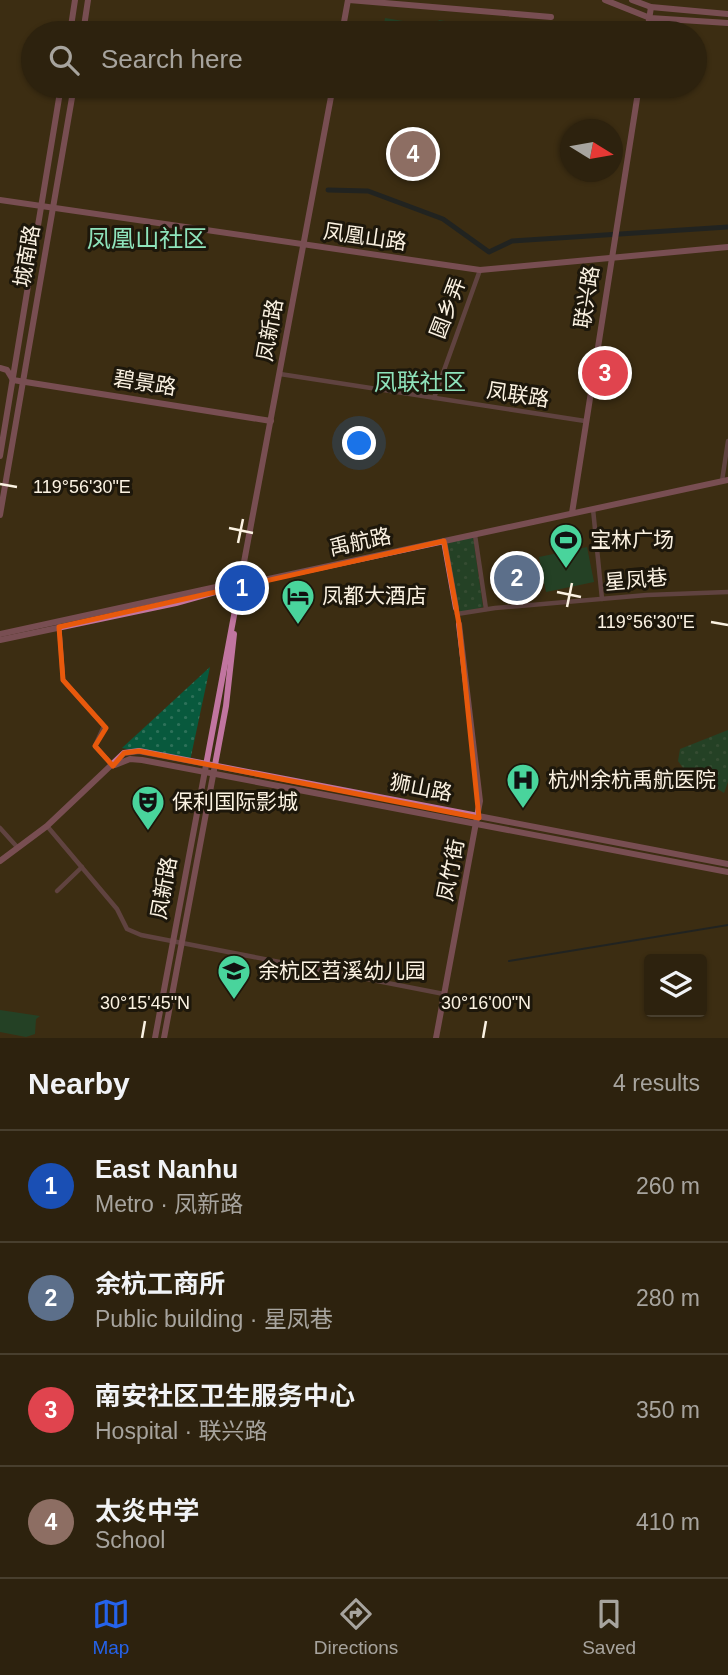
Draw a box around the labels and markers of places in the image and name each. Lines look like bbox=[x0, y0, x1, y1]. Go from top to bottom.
pin: 4 bbox=[390, 128, 436, 180]
pin: 3 bbox=[582, 347, 628, 399]
sports icon: 宝林广场 bbox=[547, 521, 585, 570]
place label: 宝林广场 bbox=[590, 528, 674, 551]
pin: 2 bbox=[494, 552, 540, 604]
pin: 1 bbox=[219, 562, 265, 614]
hotel icon: 凤都大酒店 bbox=[279, 577, 317, 626]
place label: 凤都大酒店 bbox=[322, 584, 427, 607]
hospital icon: 杭州余杭禹航医院 bbox=[504, 761, 542, 810]
place label: 杭州余杭禹航医院 bbox=[548, 768, 716, 791]
theatre icon: 保利国际影城 bbox=[129, 783, 167, 832]
place label: 保利国际影城 bbox=[172, 790, 298, 813]
school or university icon: 余杭区苕溪幼儿园 bbox=[215, 952, 253, 1001]
place label: 余杭区苕溪幼儿园 bbox=[258, 959, 426, 982]

